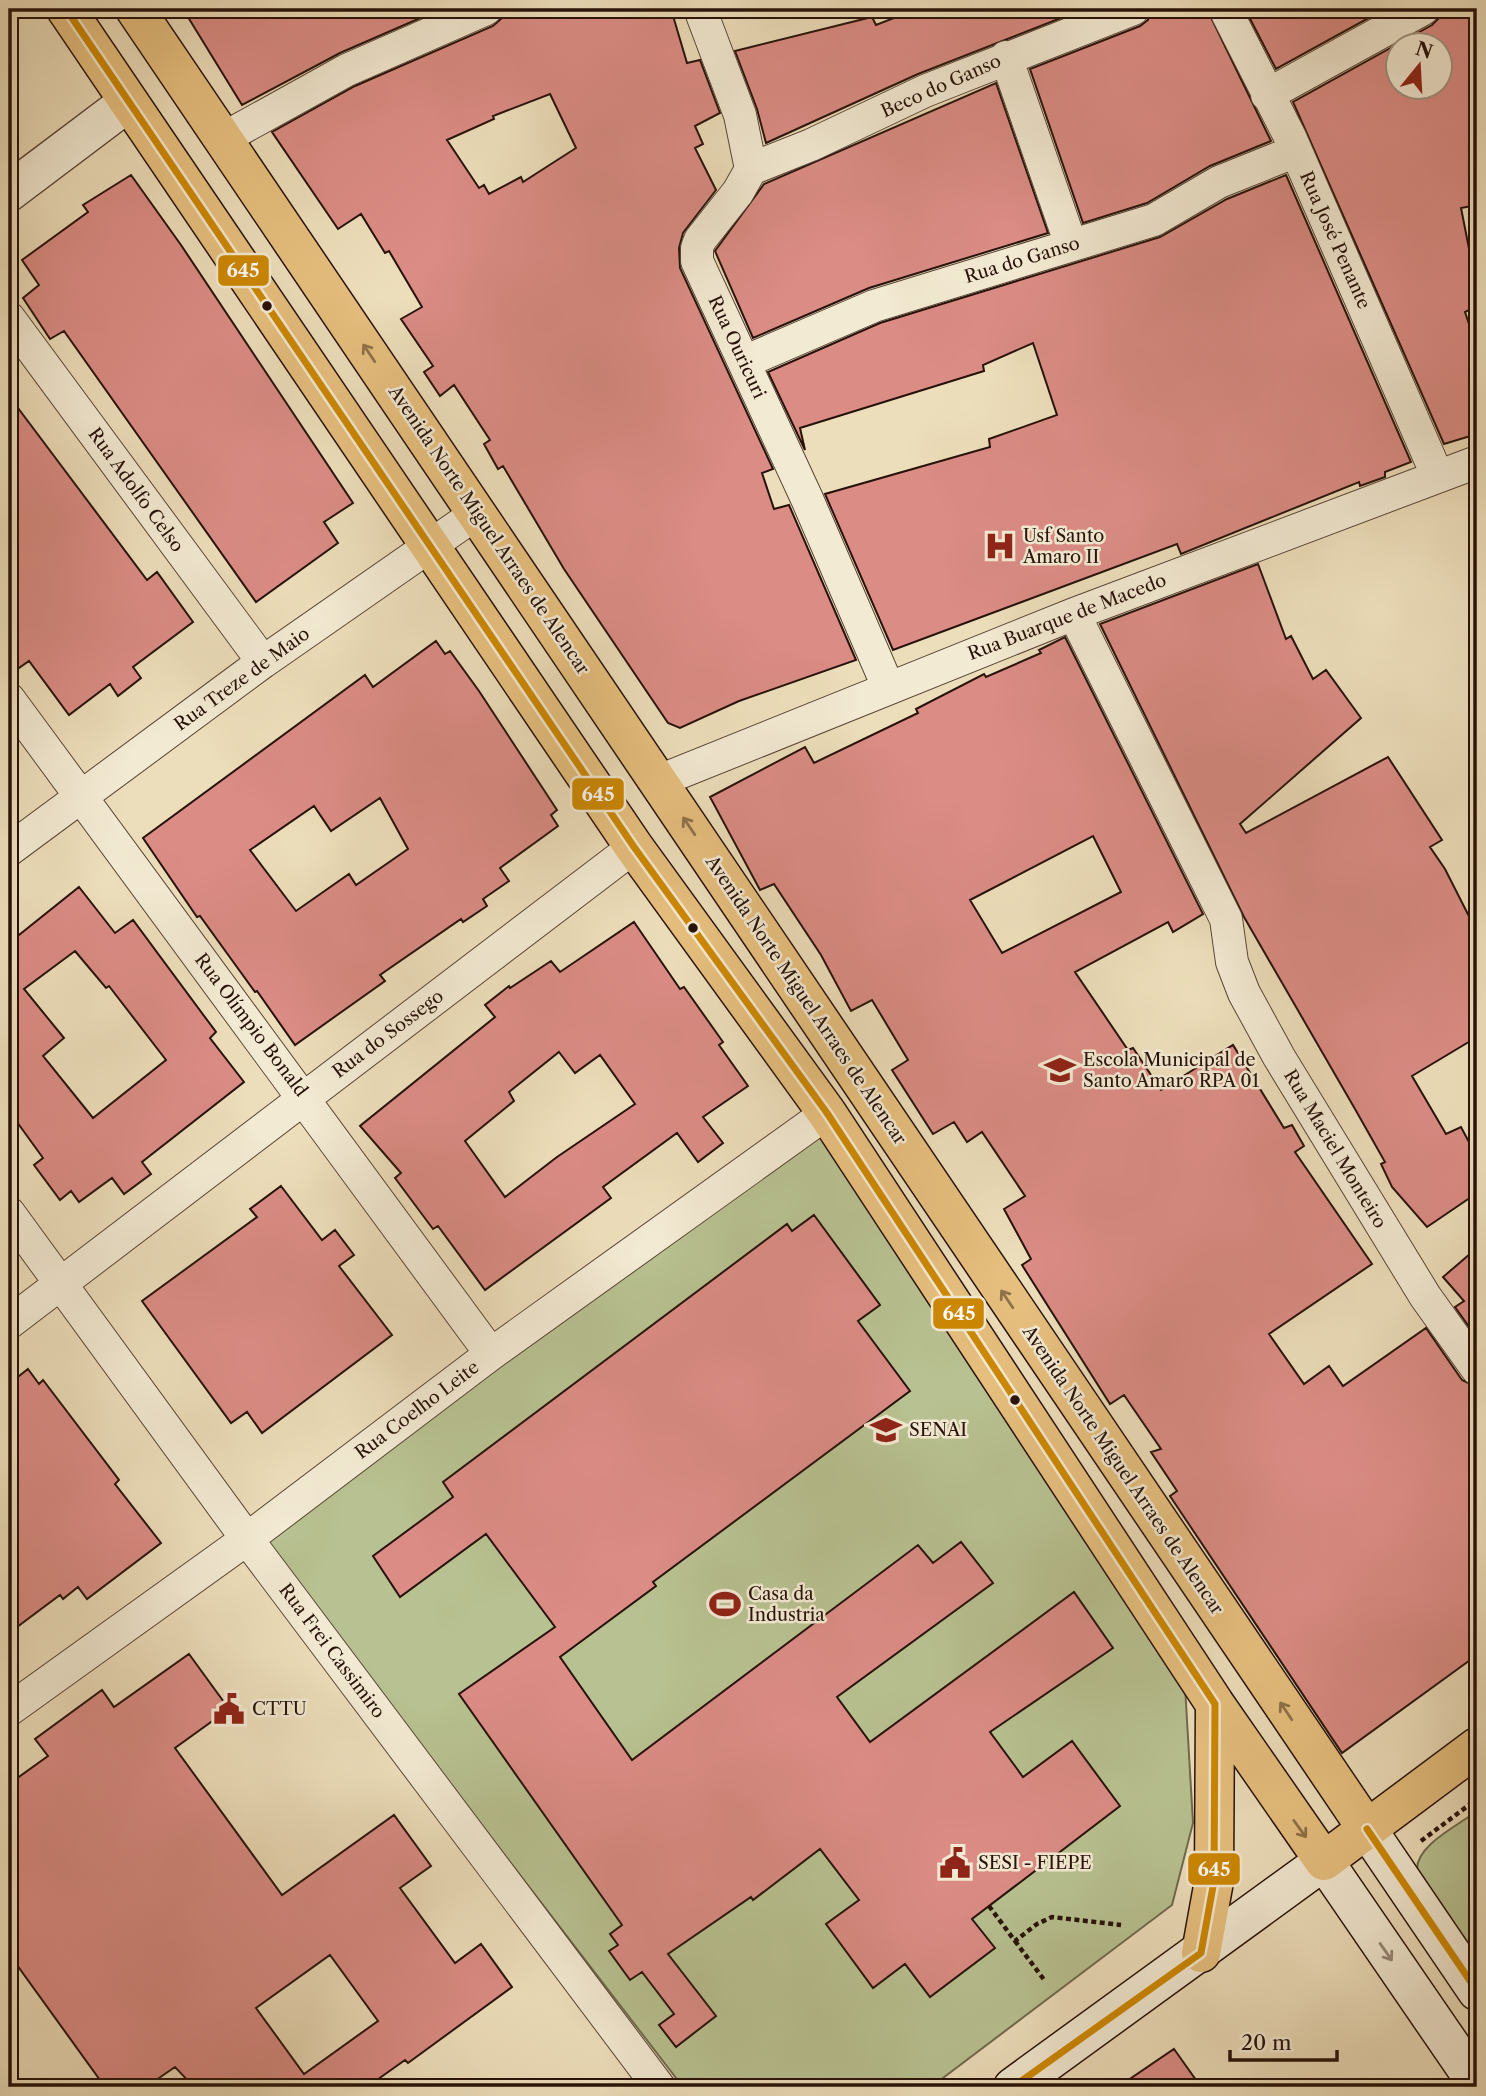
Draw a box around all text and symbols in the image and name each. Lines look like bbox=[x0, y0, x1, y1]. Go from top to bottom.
north arrow bbox=[1384, 32, 1454, 102]
text: N bbox=[1413, 37, 1436, 64]
street label: Beco do Ganso bbox=[878, 50, 1004, 122]
street label: Rua José Penante bbox=[1295, 168, 1375, 312]
street label: Rua do Ganso bbox=[962, 232, 1082, 288]
line badge: 645 bbox=[217, 254, 270, 287]
text: 645 bbox=[226, 259, 260, 282]
street label: Rua Ouricuri bbox=[704, 292, 771, 402]
unlabelled marker bbox=[260, 299, 274, 313]
one-way arrow bbox=[362, 344, 377, 363]
street label: Avenida Norte Miguel Arraes de Alencar bbox=[383, 381, 594, 679]
street label: Rua Adolfo Celso bbox=[84, 424, 188, 556]
place label: Usf Santo Amaro II bbox=[1022, 525, 1104, 568]
hospital icon: Usf Santo Amaro II bbox=[983, 529, 1017, 563]
street label: Rua Buarque de Macedo bbox=[965, 569, 1169, 665]
street label: Rua Treze de Maio bbox=[170, 623, 314, 735]
line badge: 645 bbox=[571, 777, 625, 811]
text: 645 bbox=[581, 783, 615, 806]
one-way arrow bbox=[682, 817, 696, 836]
street label: Avenida Norte Miguel Arraes de Alencar bbox=[700, 851, 911, 1149]
unlabelled marker bbox=[686, 921, 700, 935]
street label: Rua Olímpio Bonald bbox=[190, 949, 312, 1101]
street label: Rua do Sossego bbox=[328, 985, 448, 1083]
place label: Escola Municipal de Santo Amaro RPA 01 bbox=[1083, 1049, 1260, 1092]
school or university icon: Escola Municipal de Santo Amaro RPA 01 bbox=[1043, 1053, 1077, 1087]
street label: Rua Maciel Monteiro bbox=[1279, 1066, 1391, 1232]
one-way arrow bbox=[1000, 1290, 1014, 1309]
line badge: 645 bbox=[932, 1297, 985, 1330]
text: 645 bbox=[942, 1302, 976, 1325]
street label: Avenida Norte Miguel Arraes de Alencar bbox=[1017, 1321, 1228, 1619]
street label: Rua Coelho Leite bbox=[351, 1356, 483, 1464]
unlabelled marker bbox=[1008, 1393, 1022, 1407]
school or university icon: SENAI bbox=[869, 1413, 903, 1447]
place label: SENAI bbox=[909, 1419, 967, 1441]
street label: Rua Frei Cassimiro bbox=[274, 1579, 390, 1723]
place label: Casa da Industria bbox=[748, 1583, 825, 1626]
sports icon: Casa da Industria bbox=[708, 1587, 742, 1621]
public building icon: CTTU bbox=[212, 1692, 246, 1726]
place label: CTTU bbox=[252, 1698, 307, 1720]
one-way arrow bbox=[1279, 1702, 1293, 1721]
one-way arrow bbox=[1293, 1819, 1308, 1838]
public building icon: SESI - FIEPE bbox=[938, 1846, 972, 1880]
place label: SESI - FIEPE bbox=[978, 1852, 1092, 1874]
line badge: 645 bbox=[1187, 1852, 1241, 1886]
text: 645 bbox=[1197, 1858, 1231, 1881]
one-way arrow bbox=[1379, 1942, 1393, 1961]
scale bar bbox=[1230, 2019, 1337, 2063]
text: 20 m bbox=[1241, 2030, 1292, 2055]

